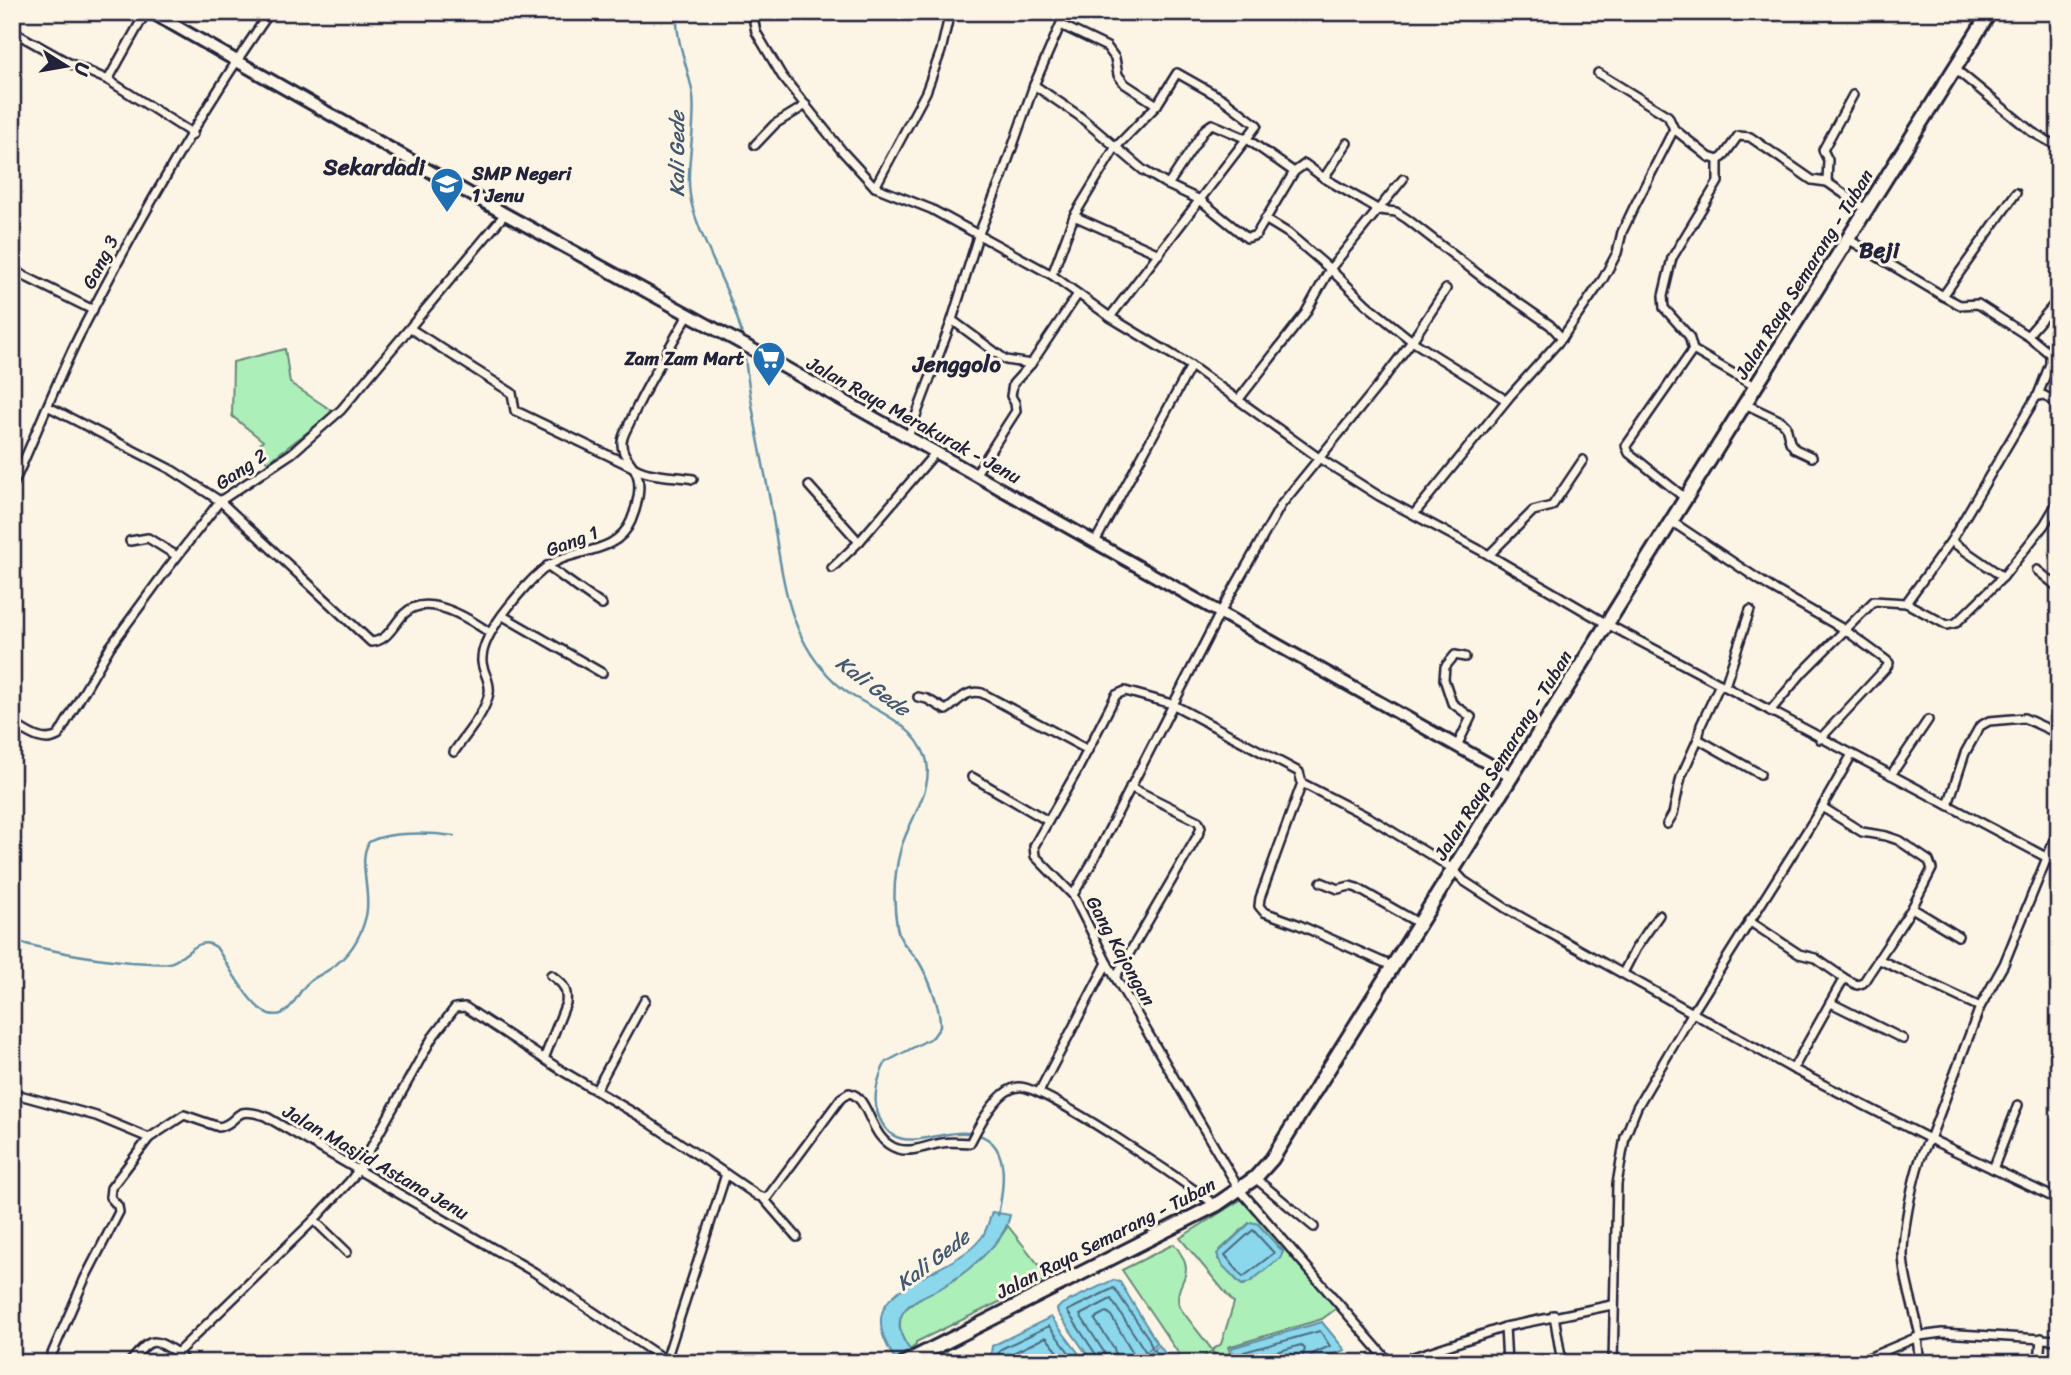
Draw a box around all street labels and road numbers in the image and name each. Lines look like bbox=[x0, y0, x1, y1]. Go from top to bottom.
street label: Jalan Raya Semarang - Tuban bbox=[1725, 162, 1882, 387]
street label: Gang 3 bbox=[72, 229, 128, 295]
street label: Jalan Raya Merakurak - Jenu bbox=[800, 347, 1027, 493]
street label: Gang 2 bbox=[208, 439, 274, 499]
street label: Gang 1 bbox=[541, 516, 603, 566]
street label: Jalan Raya Semarang - Tuban bbox=[1424, 643, 1581, 868]
street label: Gang Kajongan bbox=[1077, 890, 1165, 1012]
street label: Jalan Masjid Astana Jenu bbox=[276, 1095, 475, 1229]
street label: Jalan Raya Semarang - Tuban bbox=[989, 1168, 1222, 1308]

